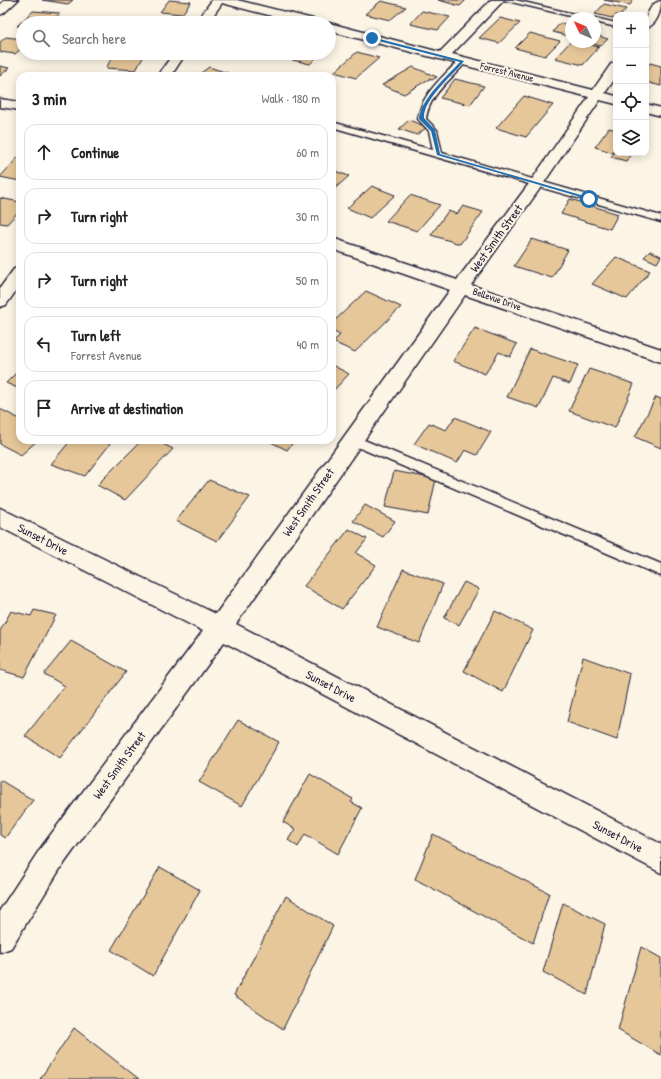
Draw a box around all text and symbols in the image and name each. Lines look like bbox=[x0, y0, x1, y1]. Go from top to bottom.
north arrow bbox=[565, 12, 601, 48]
map controls bbox=[613, 12, 649, 156]
button: + bbox=[613, 12, 649, 48]
search box bbox=[16, 16, 336, 60]
icon: search bbox=[30, 27, 52, 49]
text: Search here bbox=[62, 28, 126, 49]
route end bbox=[363, 29, 381, 47]
button: − bbox=[613, 48, 649, 84]
street label: Forrest Avenue bbox=[478, 59, 535, 85]
button: locate bbox=[613, 84, 649, 120]
text: 3 min bbox=[32, 87, 67, 110]
text: Walk · 180 m bbox=[261, 89, 320, 107]
button: layers bbox=[613, 120, 649, 156]
icon: ahead bbox=[33, 141, 55, 163]
text: Continue bbox=[71, 142, 119, 163]
text: 60 m bbox=[296, 143, 319, 161]
route start bbox=[580, 190, 598, 208]
street label: West Smith Street bbox=[466, 200, 527, 275]
icon: right bbox=[33, 205, 55, 227]
text: Turn right bbox=[71, 206, 127, 227]
text: 30 m bbox=[296, 207, 319, 225]
icon: right bbox=[33, 269, 55, 291]
text: Turn right bbox=[71, 270, 127, 291]
text: 50 m bbox=[296, 271, 319, 289]
street label: Bellevue Drive bbox=[471, 285, 523, 313]
text: Turn left bbox=[71, 325, 121, 346]
icon: left bbox=[33, 333, 55, 355]
text: 40 m bbox=[296, 335, 319, 353]
text: Forrest Avenue bbox=[71, 346, 142, 364]
icon: arrive bbox=[33, 397, 55, 419]
text: Arrive at destination bbox=[71, 398, 183, 419]
street label: West Smith Street bbox=[278, 464, 338, 540]
street label: Sunset Drive bbox=[15, 519, 71, 559]
street label: Sunset Drive bbox=[303, 666, 359, 706]
street label: West Smith Street bbox=[89, 727, 150, 802]
street label: Sunset Drive bbox=[590, 816, 646, 856]

